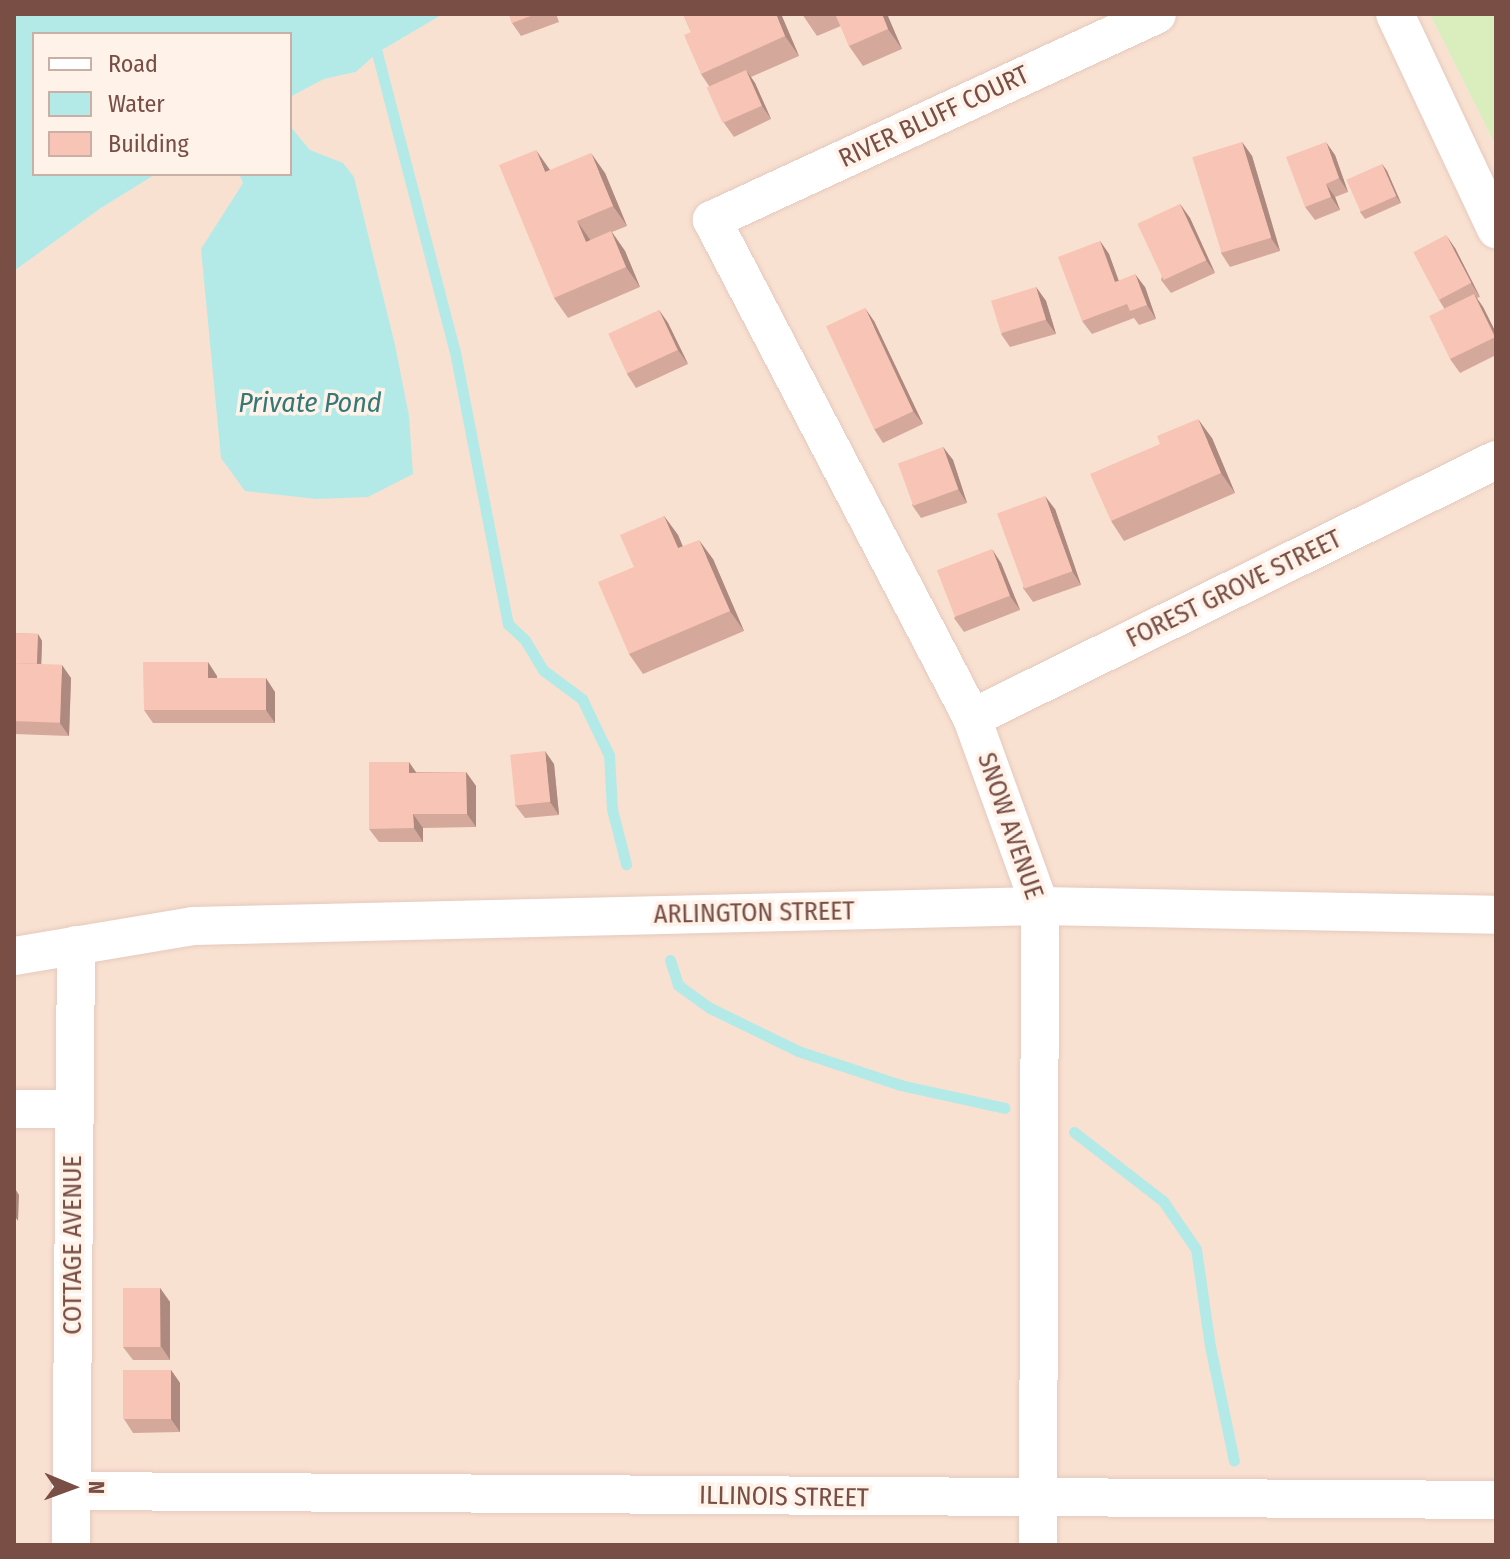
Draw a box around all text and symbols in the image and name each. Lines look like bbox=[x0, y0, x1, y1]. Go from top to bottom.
legend bbox=[32, 32, 292, 176]
text: Road bbox=[108, 50, 158, 78]
street label: RIVER BLUFF COURT bbox=[834, 59, 1034, 175]
text: Water bbox=[108, 90, 165, 118]
text: Building bbox=[108, 130, 189, 158]
water label: Private Pond bbox=[238, 386, 382, 420]
street label: FOREST GROVE STREET bbox=[1121, 523, 1347, 655]
street label: SNOW AVENUE bbox=[970, 749, 1050, 903]
street label: ARLINGTON STREET bbox=[653, 896, 855, 930]
street label: COTTAGE AVENUE bbox=[57, 1155, 89, 1335]
north arrow bbox=[32, 1447, 112, 1527]
street label: ILLINOIS STREET bbox=[699, 1480, 869, 1514]
text: N bbox=[83, 1481, 110, 1494]

